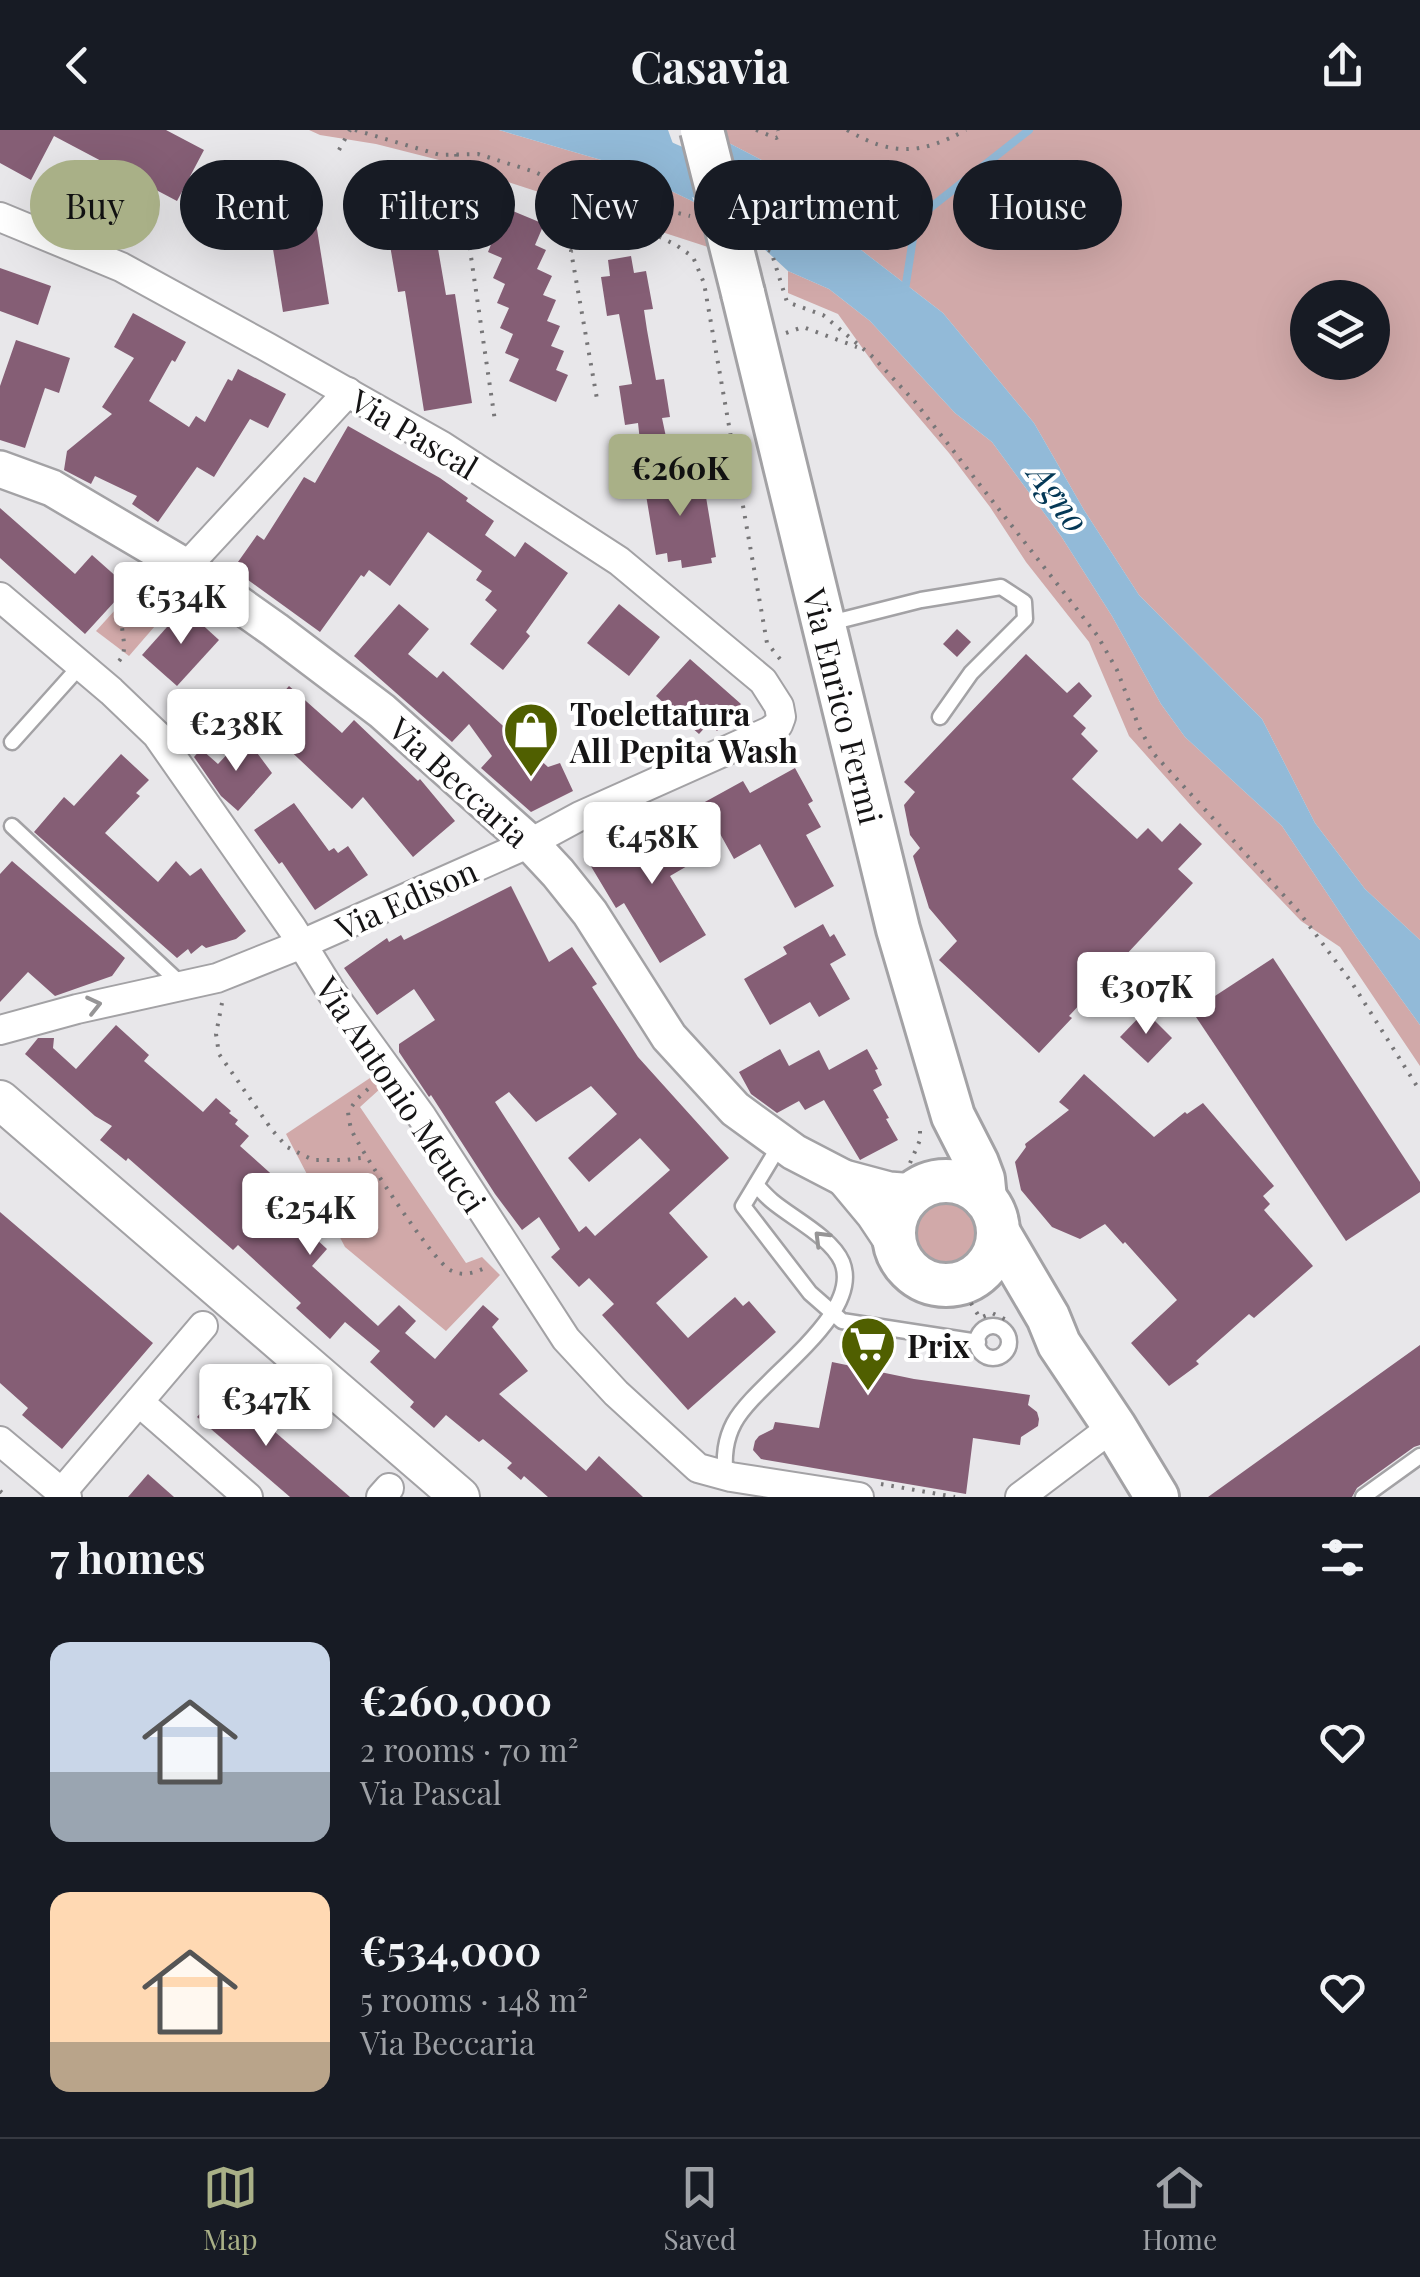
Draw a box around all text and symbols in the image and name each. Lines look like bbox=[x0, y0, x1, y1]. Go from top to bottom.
text: Casavia bbox=[630, 35, 790, 95]
icon: back bbox=[50, 38, 105, 93]
icon: share bbox=[1315, 38, 1370, 93]
chip: Buy bbox=[30, 160, 160, 250]
chip: Rent bbox=[180, 160, 323, 250]
chip: Filters bbox=[343, 160, 515, 250]
chip: New bbox=[535, 160, 674, 250]
chip: Apartment bbox=[694, 160, 933, 250]
chip: House bbox=[953, 160, 1122, 250]
map controls bbox=[1290, 280, 1390, 380]
button: layers bbox=[1290, 280, 1390, 380]
street label: Via Pascal bbox=[342, 378, 487, 488]
pin: €260K bbox=[610, 434, 750, 519]
text: €260K bbox=[631, 445, 729, 488]
water label: Agno bbox=[1017, 450, 1101, 541]
pin: €534K bbox=[111, 562, 251, 647]
text: €534K bbox=[136, 573, 226, 616]
street label: Via Enrico Fermi bbox=[794, 583, 894, 828]
pin: €238K bbox=[166, 689, 306, 774]
place label: Toelettatura All Pepita Wash bbox=[569, 691, 798, 771]
text: €238K bbox=[189, 700, 283, 743]
shop icon: Toelettatura All Pepita Wash bbox=[501, 700, 561, 779]
street label: Via Beccaria bbox=[380, 706, 539, 856]
pin: €458K bbox=[582, 802, 722, 887]
text: €458K bbox=[606, 813, 698, 856]
street label: Via Edison bbox=[328, 848, 484, 949]
pin: €307K bbox=[1076, 952, 1216, 1037]
text: €307K bbox=[1099, 963, 1193, 1006]
street label: Via Antonio Meucci bbox=[307, 967, 497, 1220]
one-way arrow bbox=[85, 996, 102, 1017]
pin: €254K bbox=[240, 1173, 380, 1258]
text: €254K bbox=[264, 1184, 356, 1227]
one-way arrow bbox=[814, 1232, 832, 1250]
supermarket icon: Prix bbox=[838, 1314, 898, 1393]
place label: Prix bbox=[907, 1323, 971, 1366]
pin: €347K bbox=[196, 1364, 336, 1449]
text: €347K bbox=[221, 1375, 311, 1418]
text: 7 homes bbox=[50, 1529, 205, 1585]
icon: filters bbox=[1315, 1530, 1370, 1585]
text: €260,000 bbox=[360, 1671, 552, 1727]
icon: home bbox=[130, 1682, 250, 1802]
icon: heart bbox=[1315, 1715, 1370, 1770]
text: 2 rooms · 70 m² bbox=[360, 1727, 578, 1770]
text: Via Pascal bbox=[360, 1770, 502, 1813]
text: €534,000 bbox=[360, 1921, 541, 1977]
icon: home bbox=[130, 1932, 250, 2052]
icon: heart bbox=[1315, 1965, 1370, 2020]
text: 5 rooms · 148 m² bbox=[360, 1977, 588, 2020]
text: Via Beccaria bbox=[360, 2020, 535, 2063]
tab: Map bbox=[203, 2160, 258, 2257]
tab: Saved bbox=[664, 2160, 736, 2257]
tab: Home bbox=[1142, 2160, 1217, 2257]

